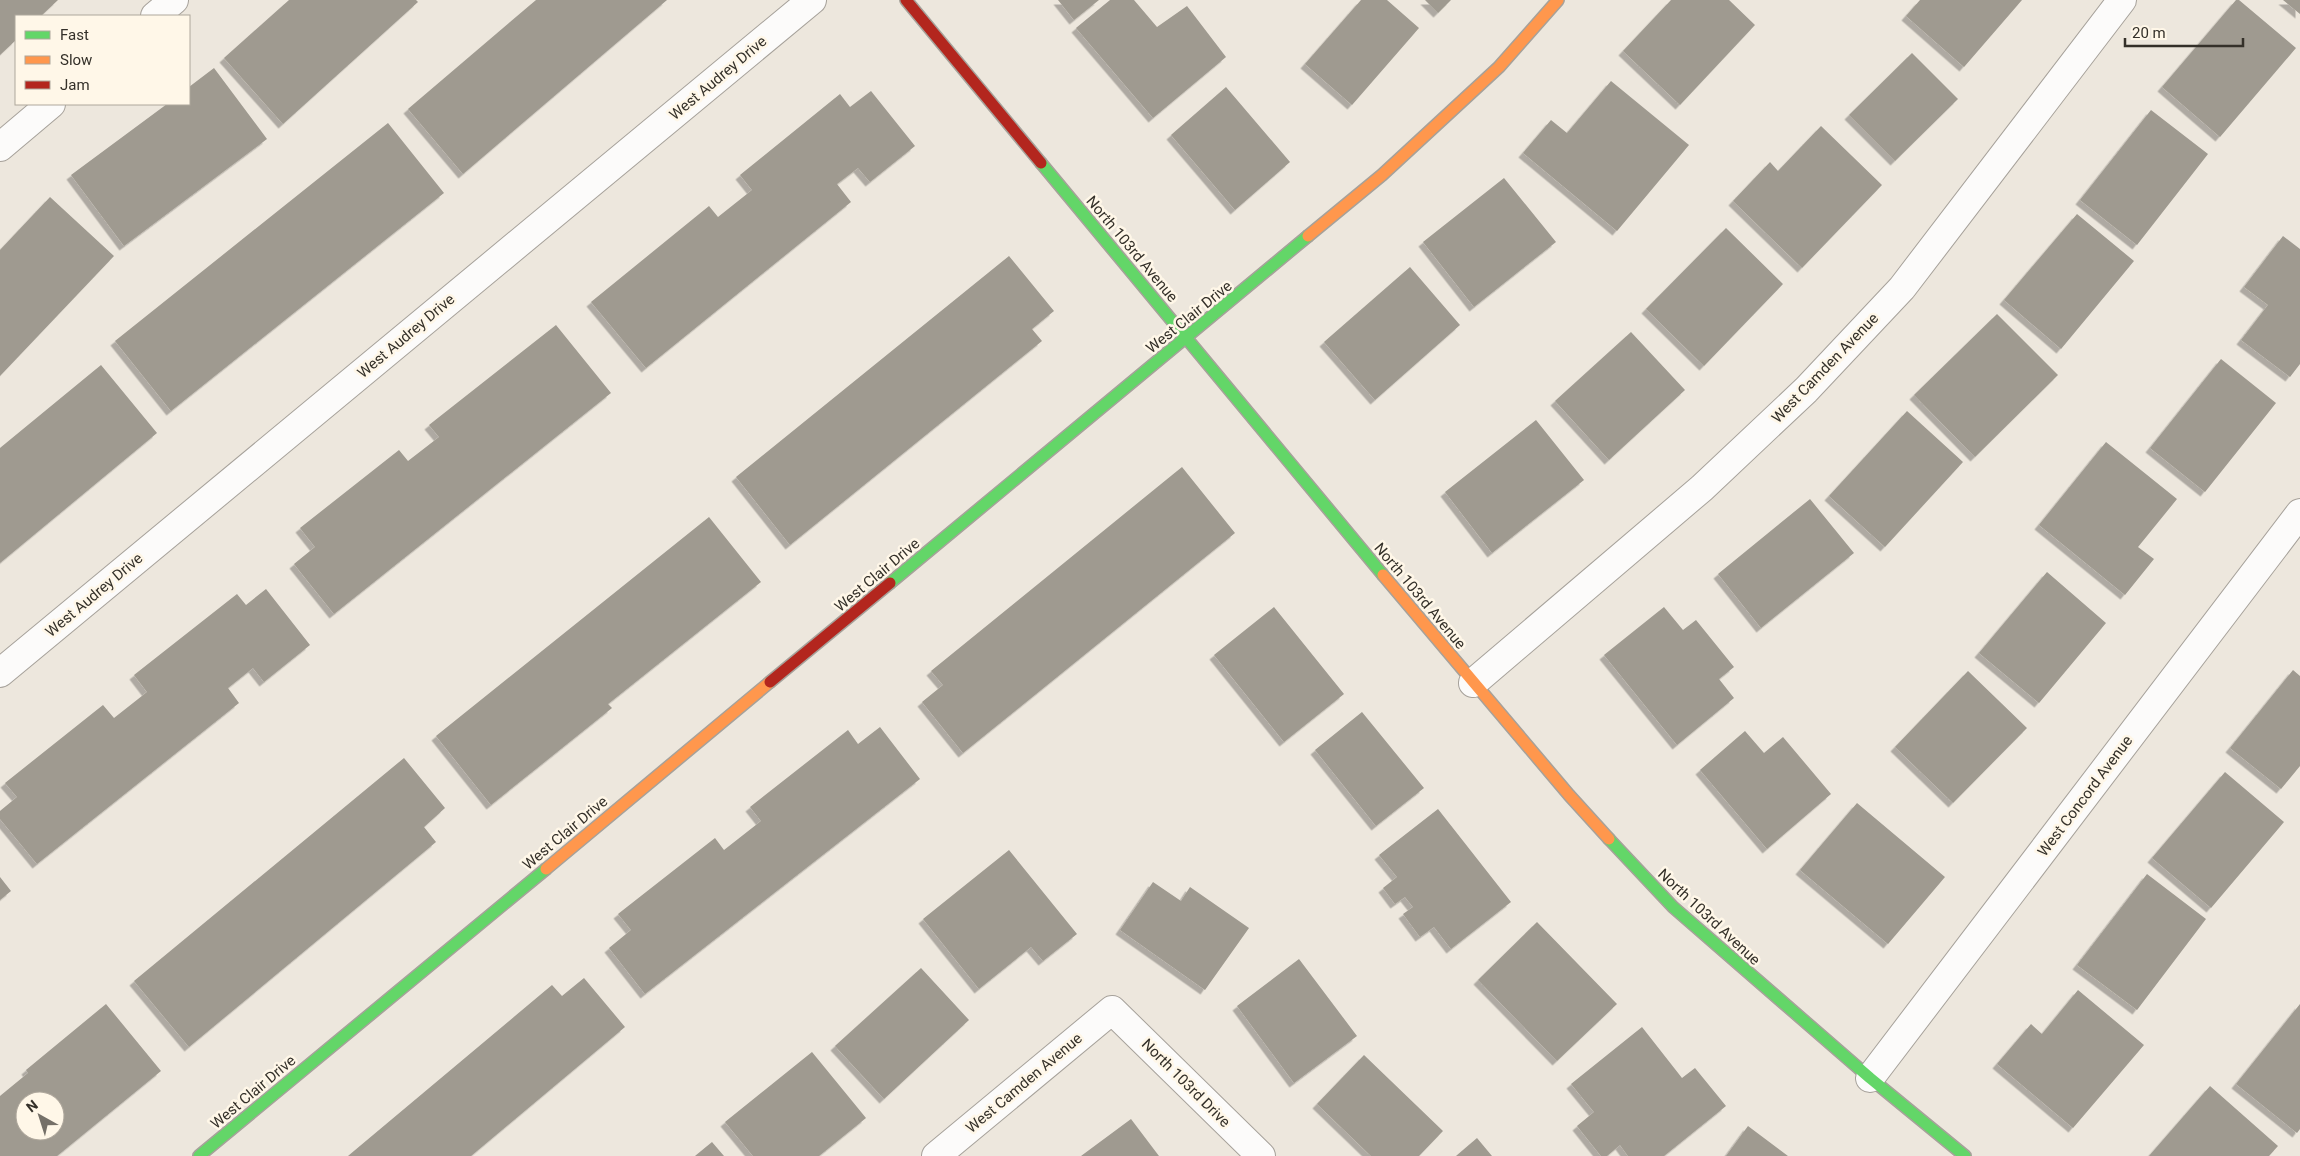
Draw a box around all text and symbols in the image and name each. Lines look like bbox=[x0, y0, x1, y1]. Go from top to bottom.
legend bbox=[15, 15, 190, 105]
scale bar bbox=[2125, 15, 2242, 47]
text: 20 m bbox=[2132, 24, 2166, 42]
text: Fast bbox=[60, 26, 89, 44]
street label: West Audrey Drive bbox=[666, 32, 770, 124]
text: Slow bbox=[60, 51, 92, 69]
text: Jam bbox=[60, 76, 90, 94]
street label: North 103rd Avenue bbox=[1082, 192, 1182, 306]
street label: West Clair Drive bbox=[1142, 277, 1236, 357]
street label: West Audrey Drive bbox=[354, 290, 458, 382]
street label: West Camden Avenue bbox=[1768, 309, 1882, 427]
street label: West Clair Drive bbox=[831, 534, 923, 616]
street label: North 103rd Avenue bbox=[1370, 539, 1470, 653]
street label: West Audrey Drive bbox=[42, 549, 146, 641]
street label: West Concord Avenue bbox=[2034, 732, 2136, 860]
street label: West Clair Drive bbox=[519, 792, 611, 874]
street label: North 103rd Avenue bbox=[1654, 865, 1764, 969]
street label: West Camden Avenue bbox=[962, 1029, 1086, 1137]
street label: North 103rd Drive bbox=[1138, 1035, 1234, 1131]
street label: West Clair Drive bbox=[207, 1051, 299, 1133]
north arrow bbox=[15, 1091, 65, 1141]
text: N bbox=[23, 1097, 41, 1115]

